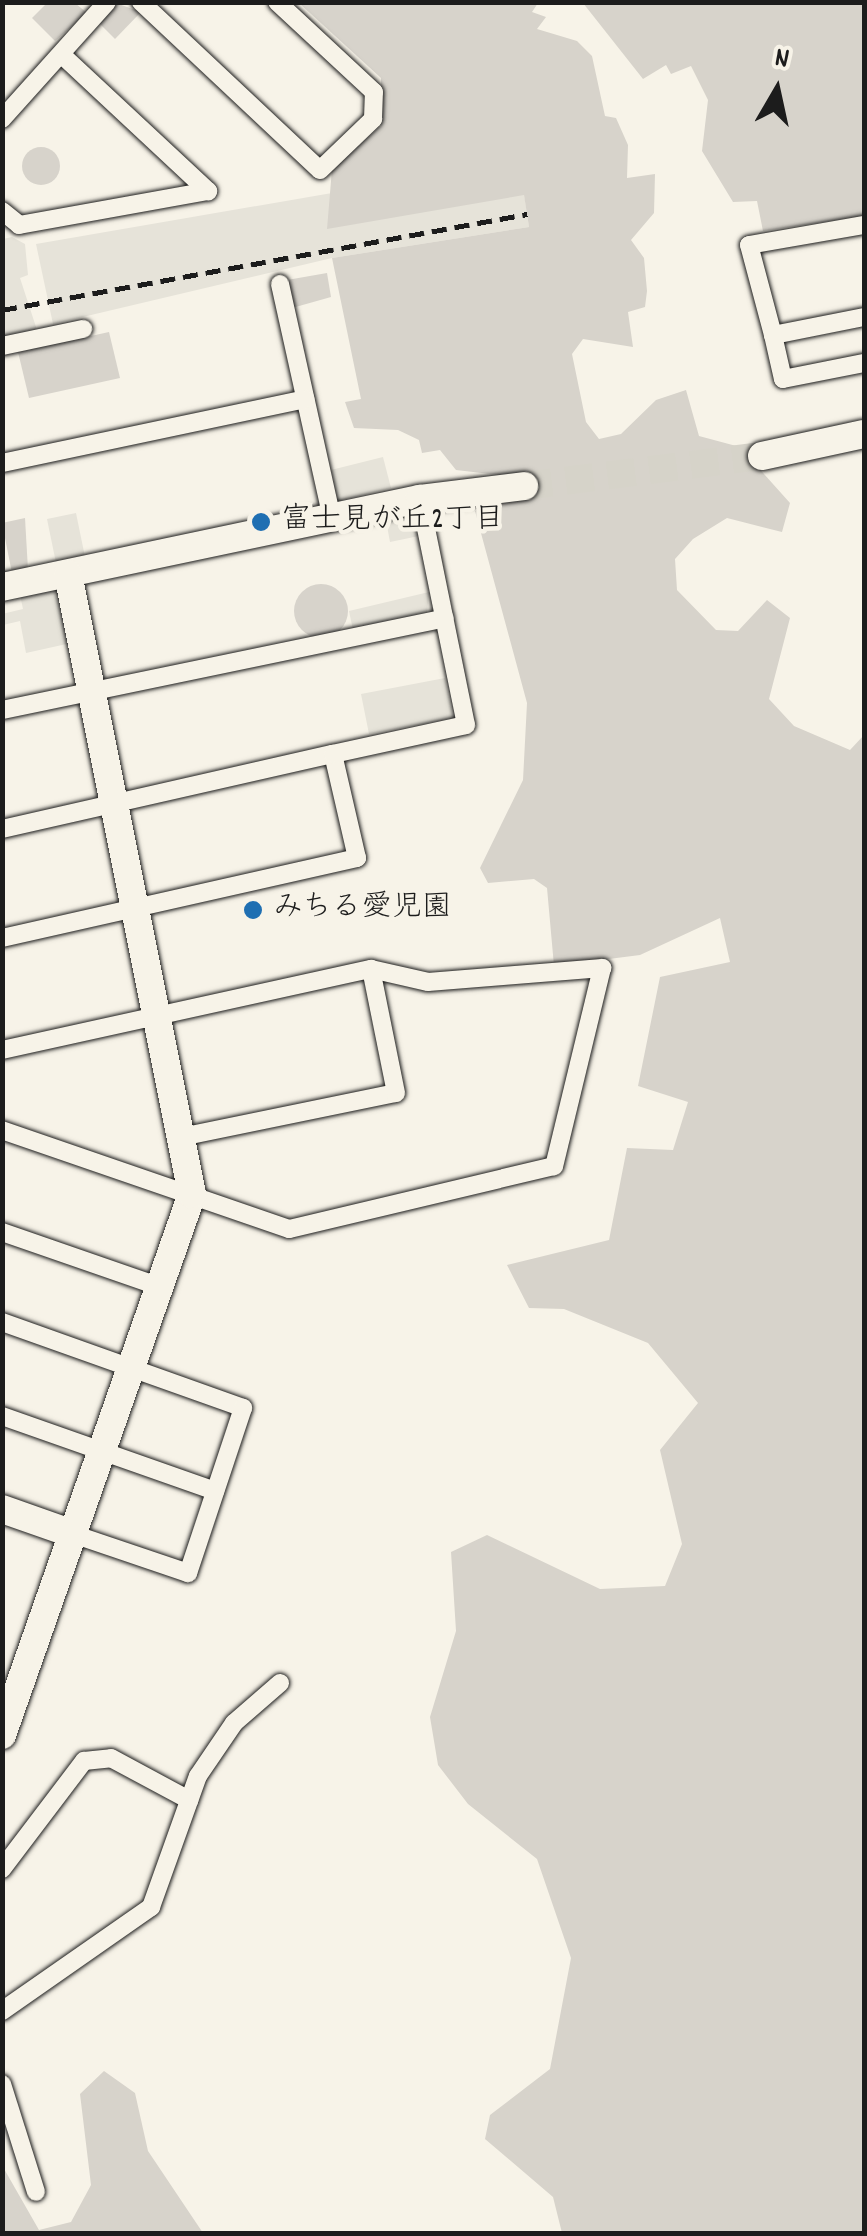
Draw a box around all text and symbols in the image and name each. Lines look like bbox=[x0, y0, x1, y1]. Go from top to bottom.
north arrow bbox=[727, 40, 827, 140]
text: N bbox=[772, 40, 792, 81]
place label: 富士見が丘2丁目 bbox=[281, 504, 504, 540]
marker: 富士見が丘2丁目 bbox=[250, 511, 272, 533]
place label: みちる愛児園 bbox=[273, 892, 453, 928]
marker: みちる愛児園 bbox=[242, 899, 264, 921]

